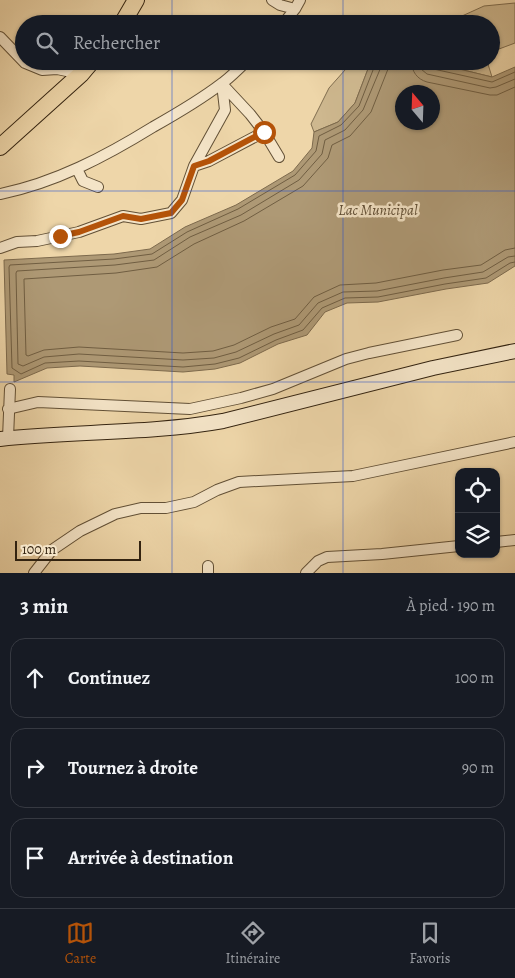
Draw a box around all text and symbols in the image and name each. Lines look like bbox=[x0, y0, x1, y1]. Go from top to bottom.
search box bbox=[15, 15, 500, 70]
icon: search bbox=[33, 29, 61, 57]
text: Rechercher bbox=[73, 30, 160, 56]
north arrow bbox=[395, 85, 440, 130]
route start bbox=[253, 121, 276, 144]
water label: Lac Municipal bbox=[338, 200, 418, 220]
route end bbox=[49, 225, 72, 248]
map controls bbox=[455, 468, 500, 558]
button: locate bbox=[455, 468, 500, 513]
button: layers bbox=[455, 513, 500, 558]
scale bar bbox=[15, 538, 141, 561]
text: 100 m bbox=[22, 540, 56, 559]
text: 3 min bbox=[20, 592, 68, 620]
text: À pied · 190 m bbox=[407, 595, 495, 617]
icon: ahead bbox=[21, 664, 49, 692]
text: Continuez bbox=[68, 665, 150, 691]
text: 100 m bbox=[455, 667, 494, 689]
icon: right bbox=[21, 754, 49, 782]
text: Tournez à droite bbox=[68, 755, 198, 781]
text: 90 m bbox=[462, 757, 494, 779]
icon: arrive bbox=[21, 844, 49, 872]
text: Arrivée à destination bbox=[68, 845, 233, 871]
tab: Carte bbox=[65, 919, 96, 968]
tab: Itinéraire bbox=[226, 919, 280, 968]
tab: Favoris bbox=[410, 919, 450, 968]

